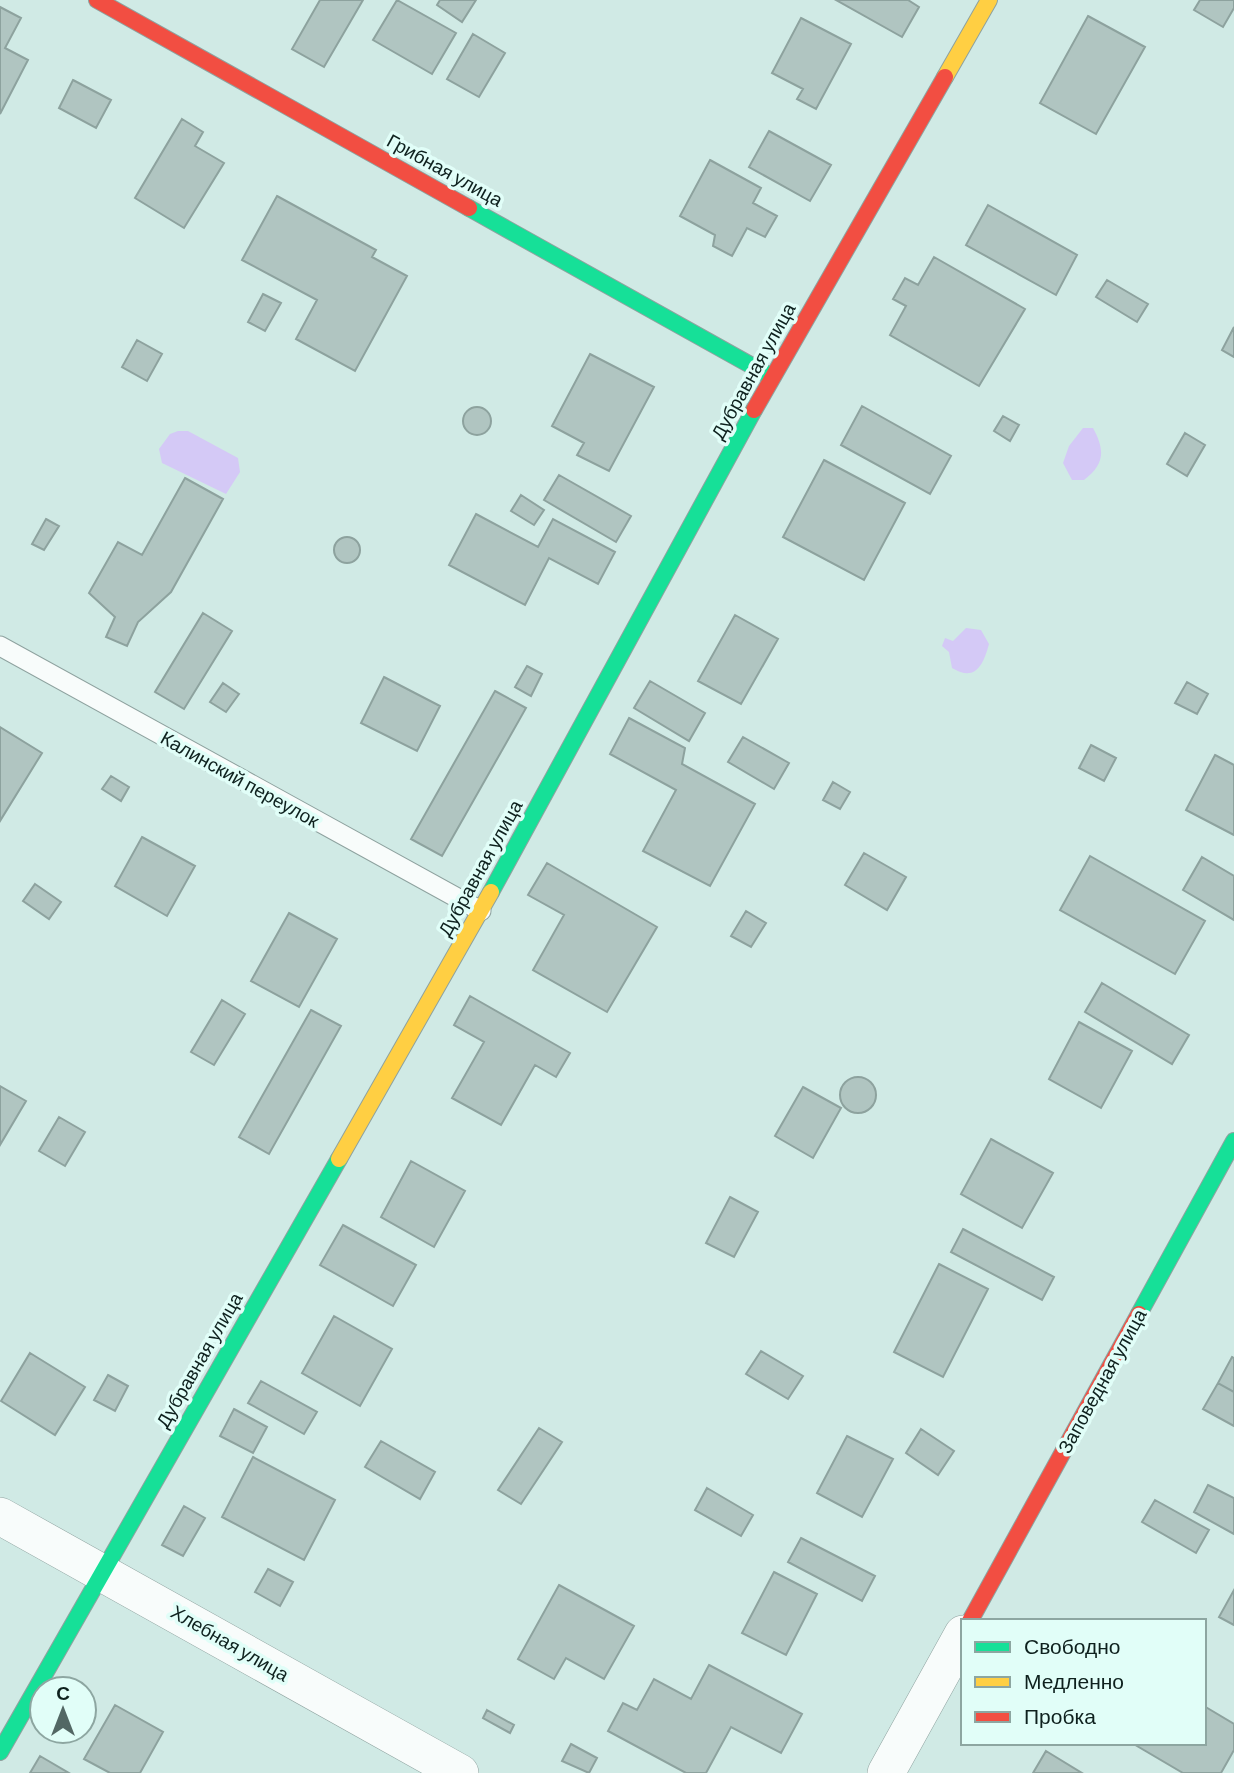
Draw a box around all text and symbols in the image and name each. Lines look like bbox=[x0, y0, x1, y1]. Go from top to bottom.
street label: Грибная улица bbox=[383, 128, 507, 211]
street label: Дубравная улица bbox=[706, 298, 800, 443]
street label: Калинский переулок bbox=[157, 725, 324, 832]
street label: Дубравная улица bbox=[433, 795, 527, 940]
street label: Дубравная улица bbox=[150, 1288, 247, 1432]
street label: Заповедная улица bbox=[1052, 1304, 1151, 1457]
street label: Хлебная улица bbox=[167, 1600, 294, 1686]
legend bbox=[961, 1619, 1206, 1745]
text: Свободно bbox=[1024, 1633, 1121, 1658]
text: Медленно bbox=[1024, 1668, 1124, 1693]
north arrow bbox=[28, 1675, 98, 1745]
text: С bbox=[56, 1681, 70, 1704]
text: Пробка bbox=[1024, 1703, 1096, 1728]

